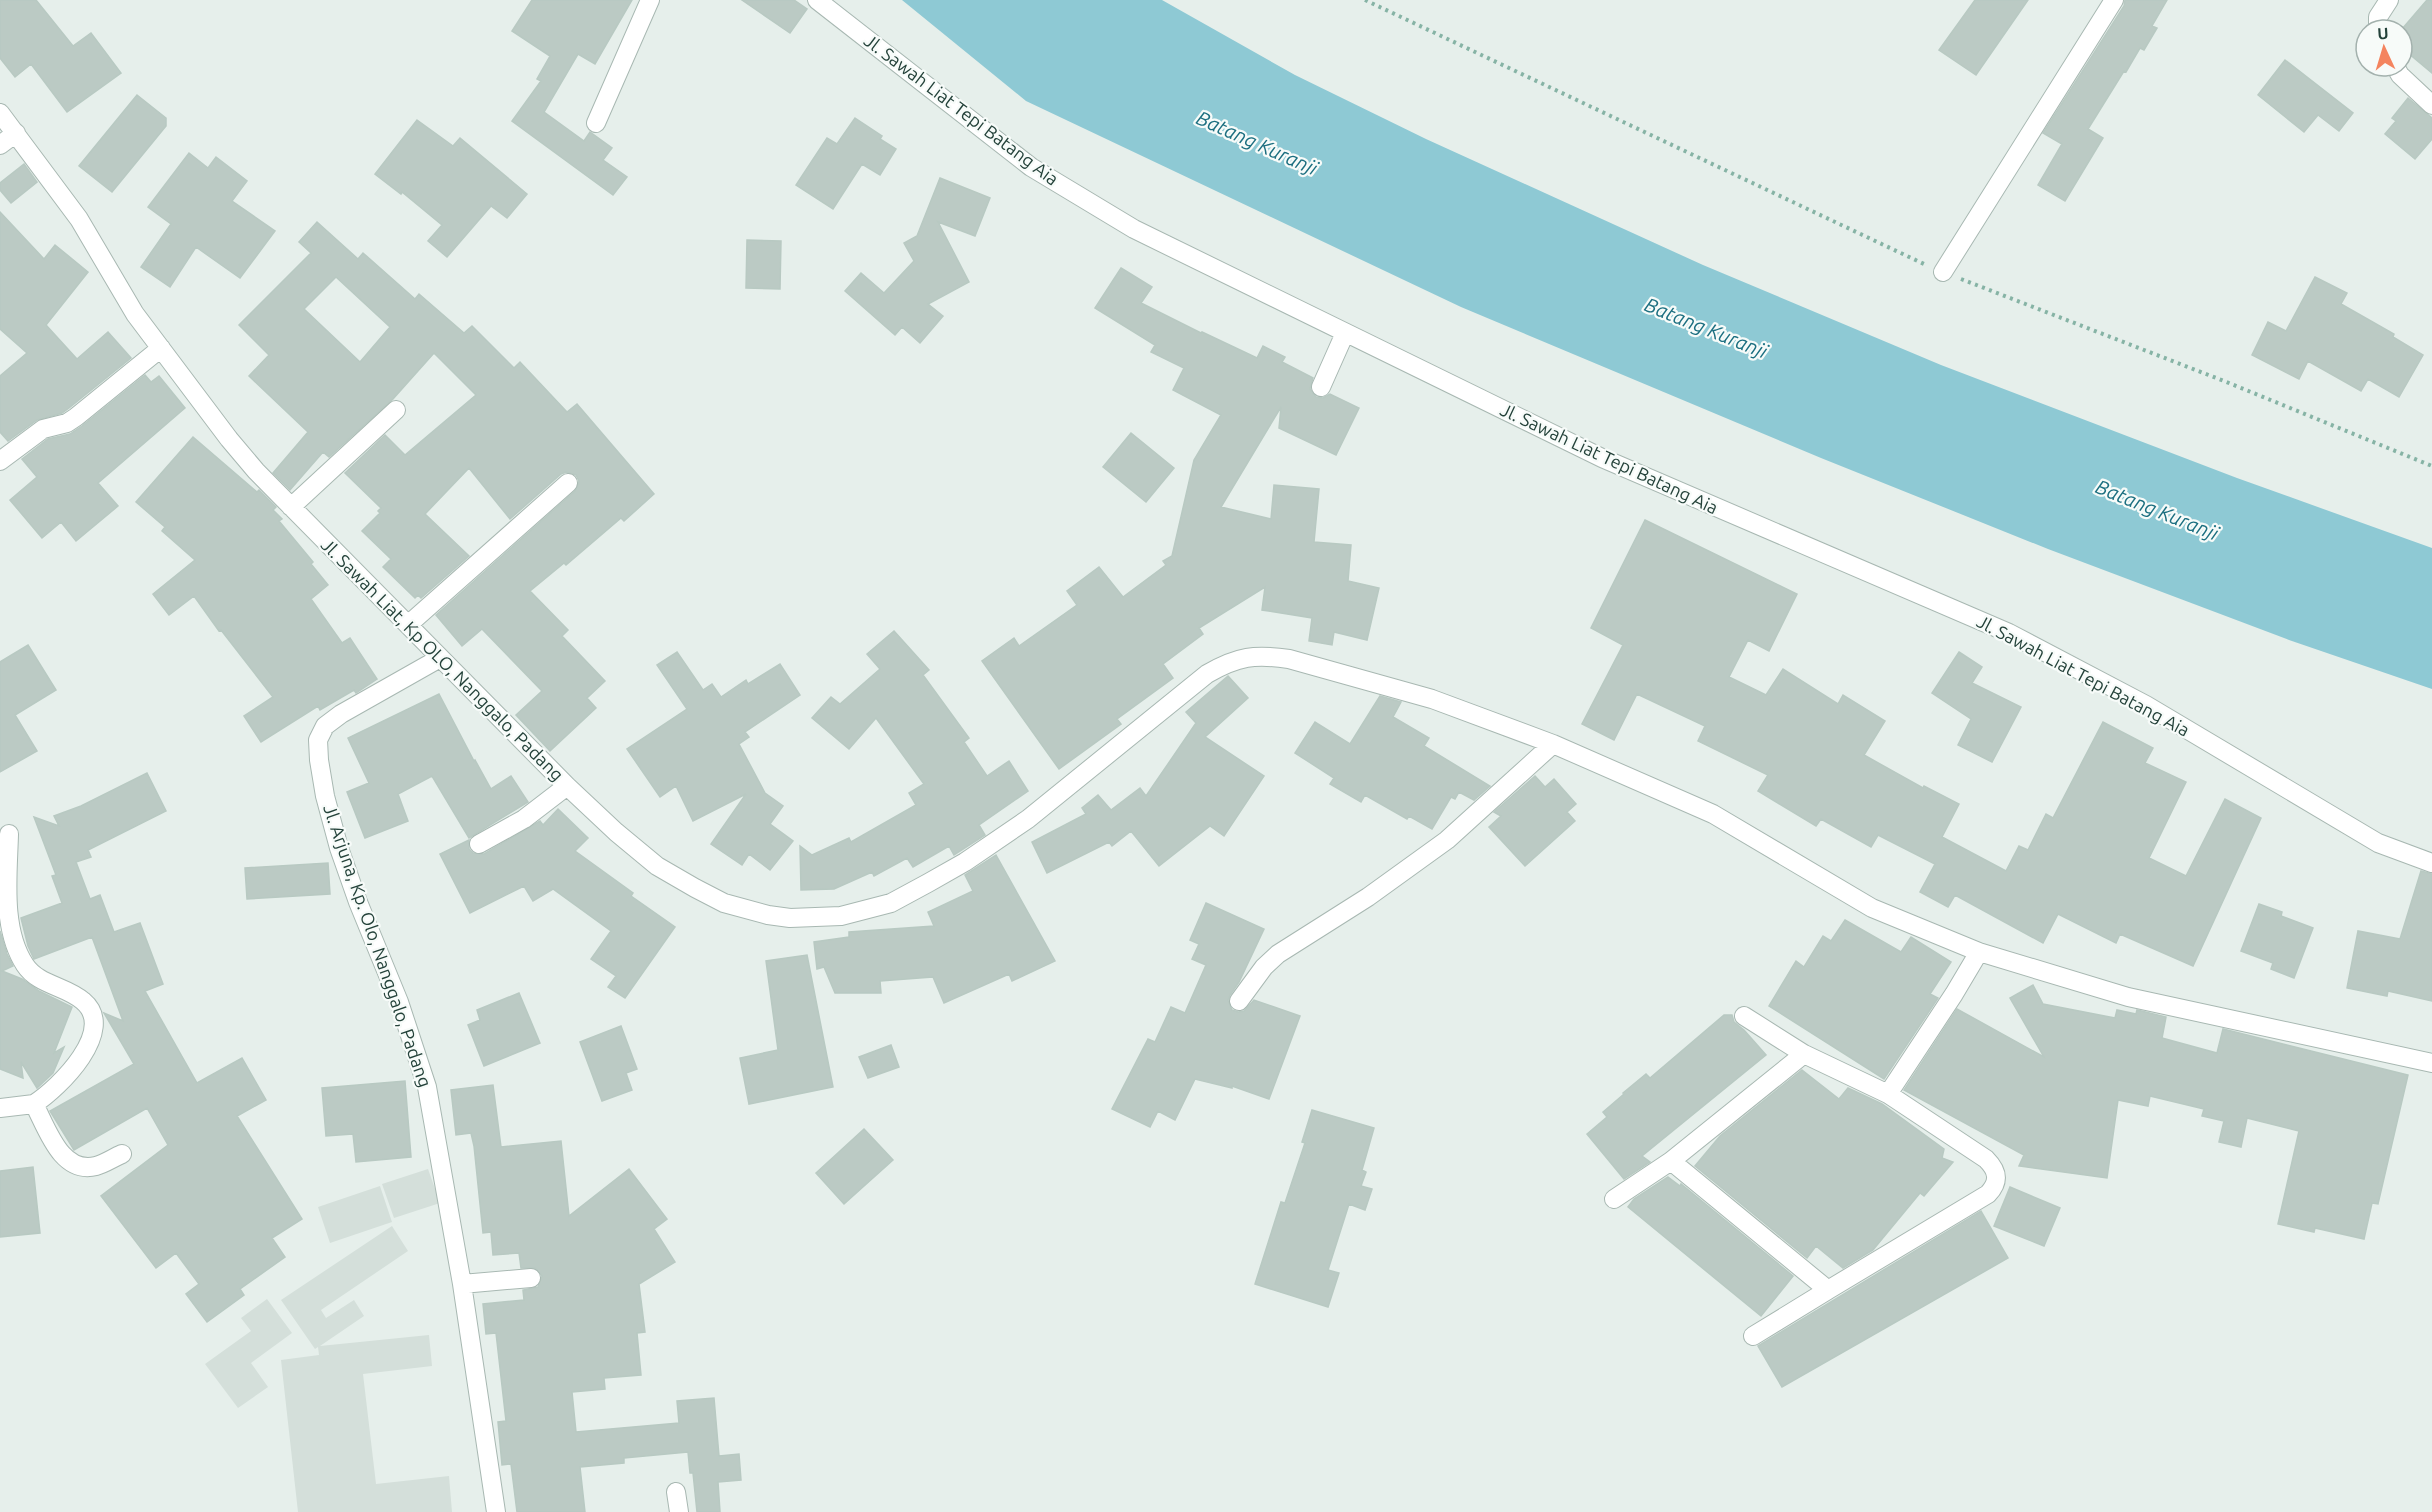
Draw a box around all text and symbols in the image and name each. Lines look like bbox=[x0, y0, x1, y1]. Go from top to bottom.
north arrow bbox=[2354, 18, 2414, 78]
text: U bbox=[2377, 24, 2389, 42]
street label: Jl. Sawah Liat Tepi Batang Aia bbox=[861, 30, 1063, 189]
water label: Batang Kuranji bbox=[1193, 106, 1322, 180]
water label: Batang Kuranji bbox=[1641, 292, 1772, 363]
street label: Jl. Sawah Liat Tepi Batang Aia bbox=[1498, 399, 1721, 517]
water label: Batang Kuranji bbox=[2092, 474, 2223, 545]
street label: Jl. Sawah Liat, Kp OLO, Nanggalo, Padang bbox=[318, 534, 568, 784]
street label: Jl. Sawah Liat Tepi Batang Aia bbox=[1974, 611, 2193, 740]
street label: Jl. Arjuna, Kp. Olo, Nanggalo, Padang bbox=[320, 802, 436, 1090]

